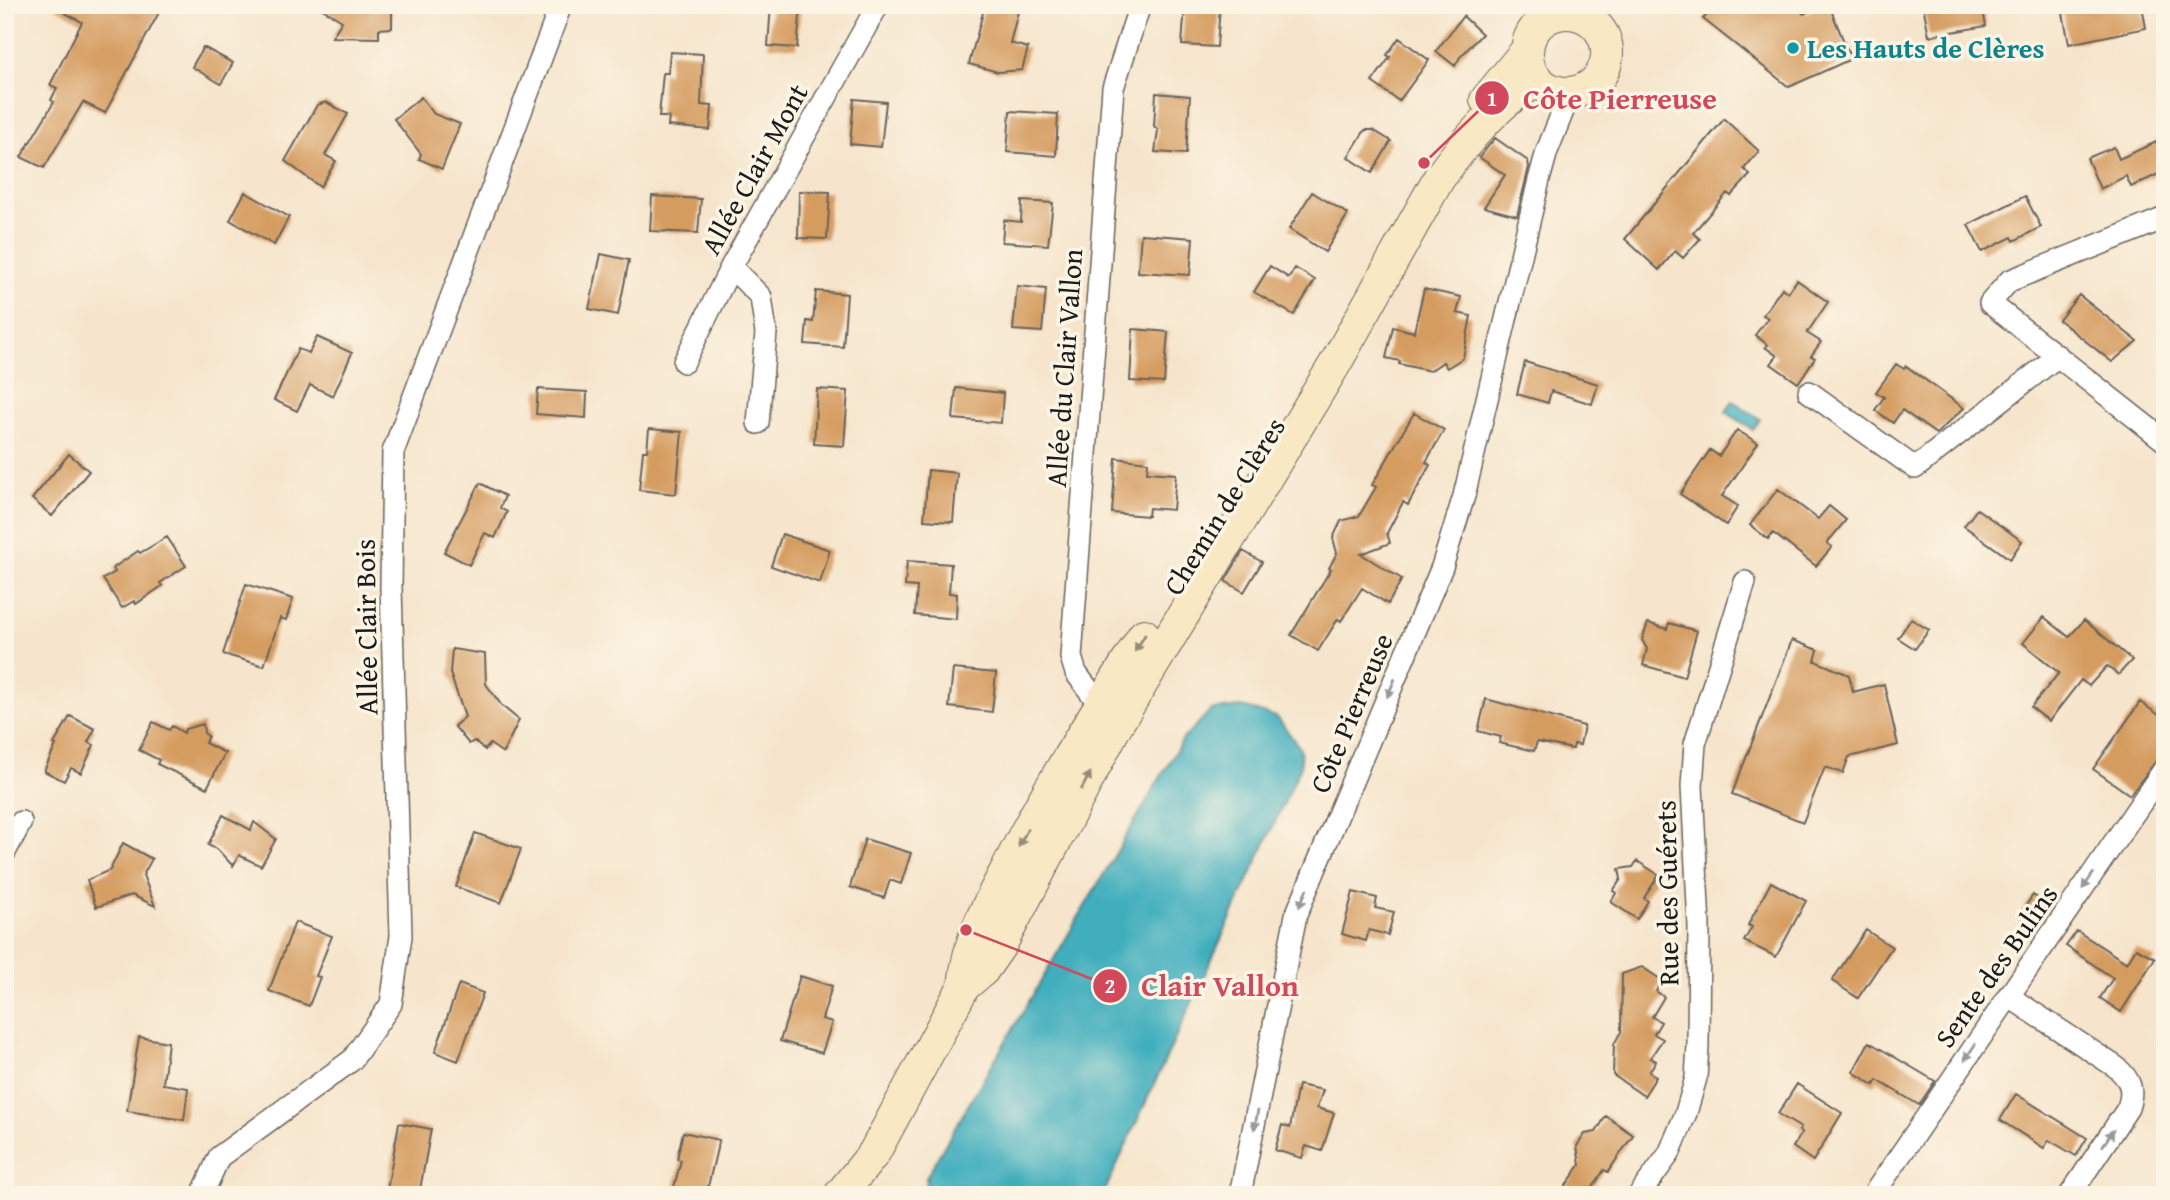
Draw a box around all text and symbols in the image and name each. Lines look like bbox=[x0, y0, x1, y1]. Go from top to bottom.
place label: Les Hauts de Clères bbox=[1807, 27, 2045, 68]
marker: Les Hauts de Clères bbox=[1785, 40, 1801, 56]
callout: Côte Pierreuse bbox=[1474, 73, 1731, 124]
street label: Allée Clair Mont bbox=[690, 76, 818, 262]
text: Côte Pierreuse bbox=[1523, 76, 1717, 120]
text: 1 bbox=[1487, 83, 1497, 114]
street label: Allée du Clair Vallon bbox=[1035, 247, 1092, 489]
street label: Chemin de Clères bbox=[1153, 409, 1295, 602]
street label: Allée Clair Bois bbox=[343, 539, 388, 715]
street label: Côte Pierreuse bbox=[1298, 627, 1403, 799]
one-way arrow bbox=[1133, 633, 1146, 652]
one-way arrow bbox=[1386, 678, 1397, 699]
one-way arrow bbox=[1080, 771, 1092, 791]
street label: Rue des Guérets bbox=[1644, 800, 1689, 986]
one-way arrow bbox=[1017, 828, 1029, 848]
one-way arrow bbox=[2081, 872, 2095, 890]
street label: Sente des Bulins bbox=[1924, 876, 2067, 1056]
one-way arrow bbox=[1297, 887, 1308, 908]
callout: Clair Vallon bbox=[1092, 960, 1312, 1011]
text: Clair Vallon bbox=[1141, 963, 1299, 1007]
text: 2 bbox=[1105, 970, 1115, 1001]
one-way arrow bbox=[1963, 1043, 1977, 1061]
one-way arrow bbox=[1250, 1109, 1261, 1131]
one-way arrow bbox=[2101, 1129, 2115, 1147]

